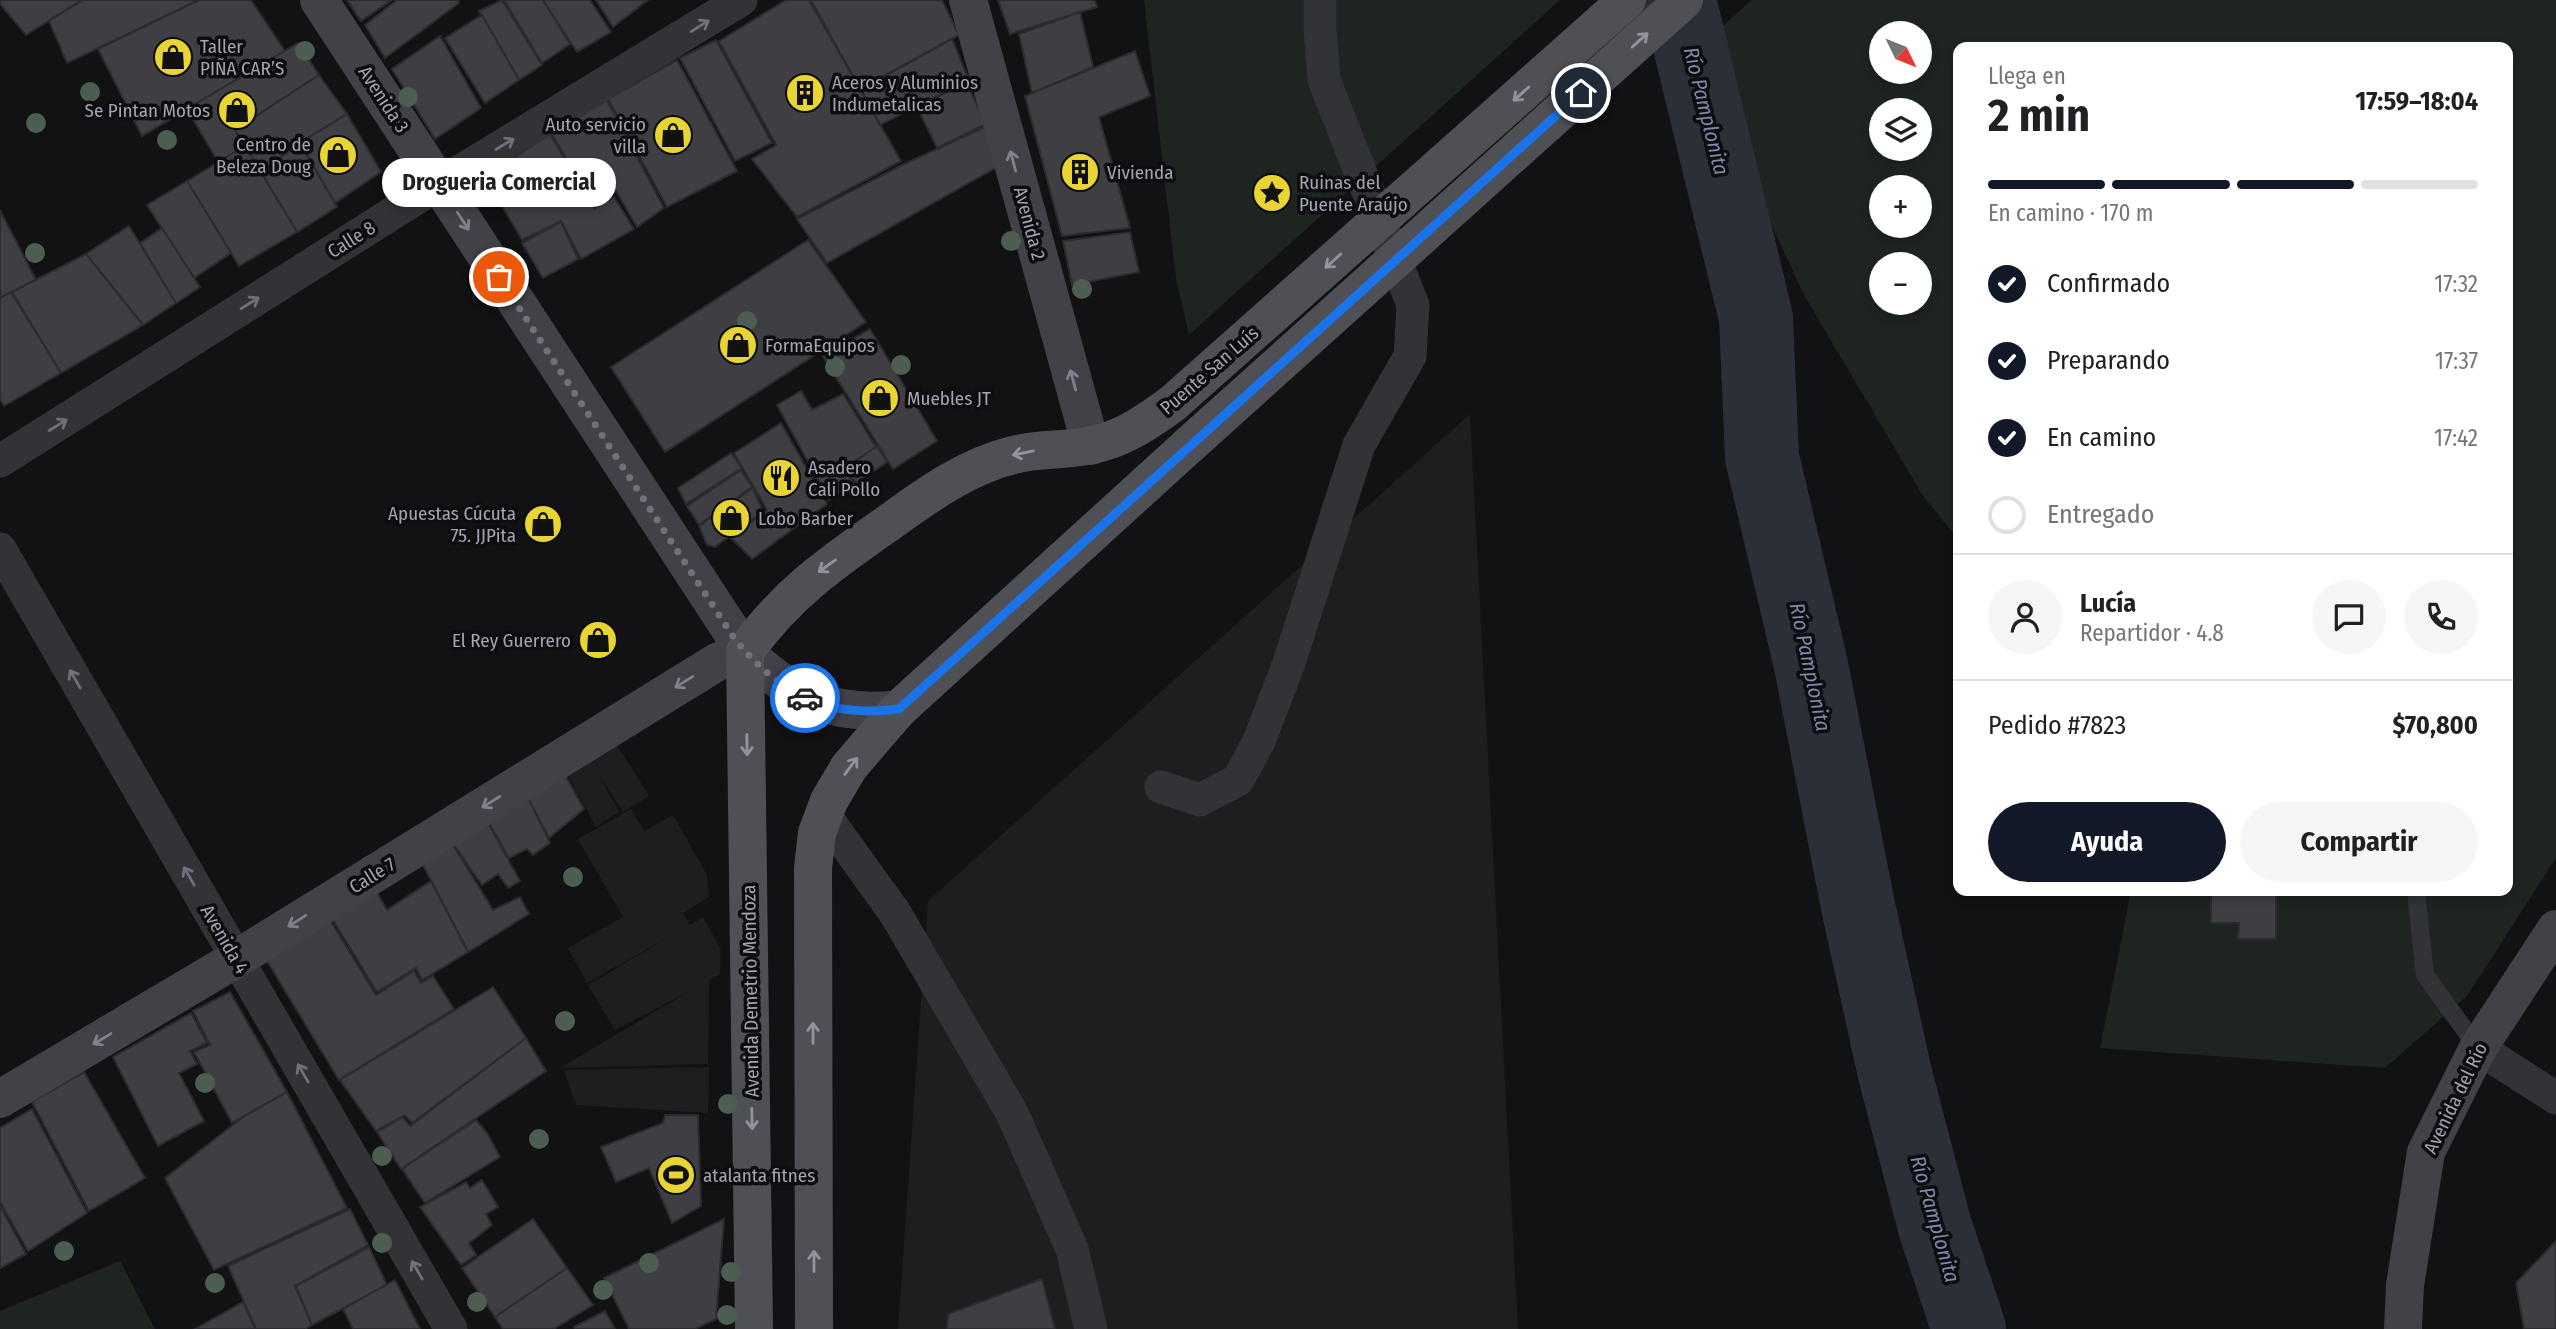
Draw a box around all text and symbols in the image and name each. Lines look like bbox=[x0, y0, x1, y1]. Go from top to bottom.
one-way arrow bbox=[690, 19, 709, 34]
north arrow bbox=[1869, 21, 1932, 84]
map controls bbox=[1869, 21, 1932, 315]
one-way arrow bbox=[1631, 32, 1649, 48]
place label: Taller PIÑA CAR’S bbox=[200, 35, 284, 80]
shop icon: Taller PIÑA CAR’S bbox=[152, 36, 194, 78]
water label: Río Pamplonita bbox=[1678, 44, 1734, 178]
street label: Avenida 3 bbox=[353, 62, 414, 137]
text: Llega en bbox=[1988, 62, 2066, 90]
pin bbox=[1551, 63, 1611, 123]
place label: Aceros y Aluminios Indumetalicas bbox=[832, 71, 978, 116]
building icon: Aceros y Aluminios Indumetalicas bbox=[784, 72, 826, 114]
icon: home bbox=[1562, 74, 1600, 112]
one-way arrow bbox=[1512, 86, 1530, 102]
text: 17:59–18:04 bbox=[2355, 86, 2478, 117]
text: 2 min bbox=[1988, 88, 2090, 143]
shop icon: Se Pintan Motos bbox=[216, 89, 258, 131]
button: layers bbox=[1869, 98, 1932, 161]
place label: Se Pintan Motos bbox=[85, 99, 210, 122]
place label: Auto servicio villa bbox=[545, 113, 646, 158]
shop icon: Auto servicio villa bbox=[652, 114, 694, 156]
place label: Centro de Beleza Doug bbox=[216, 133, 311, 178]
shop icon: Centro de Beleza Doug bbox=[317, 134, 359, 176]
one-way arrow bbox=[495, 137, 515, 151]
one-way arrow bbox=[1005, 150, 1018, 172]
building icon: Vivienda bbox=[1059, 151, 1101, 193]
callout: Drogueria Comercial bbox=[382, 158, 616, 207]
place label: Vivienda bbox=[1107, 161, 1174, 184]
text: Drogueria Comercial bbox=[402, 168, 596, 196]
place label: Ruinas del Puente Araújo bbox=[1299, 171, 1408, 216]
place icon: Ruinas del Puente Araújo bbox=[1251, 172, 1293, 214]
button: + bbox=[1869, 175, 1932, 238]
street label: Avenida 2 bbox=[1009, 184, 1050, 262]
text: En camino · 170 m bbox=[1988, 199, 2153, 227]
one-way arrow bbox=[456, 211, 471, 230]
street label: Calle 8 bbox=[323, 216, 379, 263]
pin bbox=[469, 247, 529, 307]
button: − bbox=[1869, 252, 1932, 315]
one-way arrow bbox=[1324, 253, 1342, 269]
icon: bag bbox=[480, 258, 518, 296]
icon: check bbox=[1988, 265, 2026, 303]
text: Confirmado bbox=[2047, 268, 2170, 299]
text: 17:32 bbox=[2434, 270, 2478, 298]
one-way arrow bbox=[240, 296, 259, 311]
street label: Puente San Luís bbox=[1155, 321, 1263, 419]
shop icon: FormaEquipos bbox=[717, 324, 759, 366]
place label: FormaEquipos bbox=[765, 334, 875, 357]
icon: check bbox=[1988, 342, 2026, 380]
text: Preparando bbox=[2047, 345, 2170, 376]
text: 17:37 bbox=[2435, 347, 2478, 375]
one-way arrow bbox=[1066, 369, 1079, 392]
shop icon: Muebles JT bbox=[859, 377, 901, 419]
place label: Muebles JT bbox=[907, 387, 991, 410]
one-way arrow bbox=[47, 417, 67, 431]
icon: check bbox=[1988, 419, 2026, 457]
text: En camino bbox=[2047, 422, 2156, 453]
text: 17:42 bbox=[2434, 424, 2478, 452]
one-way arrow bbox=[1012, 446, 1035, 460]
place label: Asadero Cali Pollo bbox=[808, 456, 880, 501]
restaurant icon: Asadero Cali Pollo bbox=[760, 457, 802, 499]
shop icon: Lobo Barber bbox=[710, 497, 752, 539]
text: Entregado bbox=[2047, 499, 2154, 530]
place label: Apuestas Cúcuta 75. JJPita bbox=[388, 502, 516, 547]
shop icon: Apuestas Cúcuta 75. JJPita bbox=[522, 503, 564, 545]
place label: Lobo Barber bbox=[758, 507, 853, 530]
one-way arrow bbox=[818, 559, 837, 573]
button: person bbox=[1988, 580, 2062, 654]
button: chat bbox=[2312, 580, 2386, 654]
button: phone bbox=[2404, 580, 2478, 654]
text: Lucía bbox=[2080, 588, 2136, 619]
water label: Río Pamplonita bbox=[1784, 600, 1836, 734]
shop icon: El Rey Guerrero bbox=[577, 619, 619, 661]
text: Repartidor · 4.8 bbox=[2080, 619, 2224, 647]
place label: El Rey Guerrero bbox=[452, 629, 571, 652]
courier bbox=[770, 663, 840, 733]
one-way arrow bbox=[68, 669, 81, 690]
one-way arrow bbox=[675, 674, 694, 689]
icon: car bbox=[786, 679, 824, 717]
text: Pedido #7823 bbox=[1988, 710, 2126, 741]
text: $70,800 bbox=[2392, 710, 2478, 741]
one-way arrow bbox=[740, 733, 754, 756]
one-way arrow bbox=[843, 756, 858, 775]
one-way arrow bbox=[481, 795, 501, 809]
button: Ayuda bbox=[1988, 802, 2226, 882]
button: Compartir bbox=[2240, 802, 2478, 882]
street label: Calle 7 bbox=[345, 852, 400, 898]
one-way arrow bbox=[182, 867, 196, 887]
street label: Avenida Demetrio Mendoza bbox=[737, 885, 764, 1097]
street label: Avenida 4 bbox=[196, 901, 253, 978]
one-way arrow bbox=[288, 915, 308, 929]
one-way arrow bbox=[807, 1022, 820, 1045]
one-way arrow bbox=[93, 1032, 113, 1046]
street label: Avenida del Río bbox=[2419, 1039, 2492, 1158]
one-way arrow bbox=[295, 1064, 309, 1084]
one-way arrow bbox=[745, 1107, 758, 1130]
water label: Río Pamplonita bbox=[1904, 1153, 1966, 1285]
sports icon: atalanta fitnes bbox=[655, 1154, 697, 1196]
place label: atalanta fitnes bbox=[703, 1164, 815, 1187]
one-way arrow bbox=[807, 1250, 821, 1273]
one-way arrow bbox=[410, 1260, 423, 1281]

